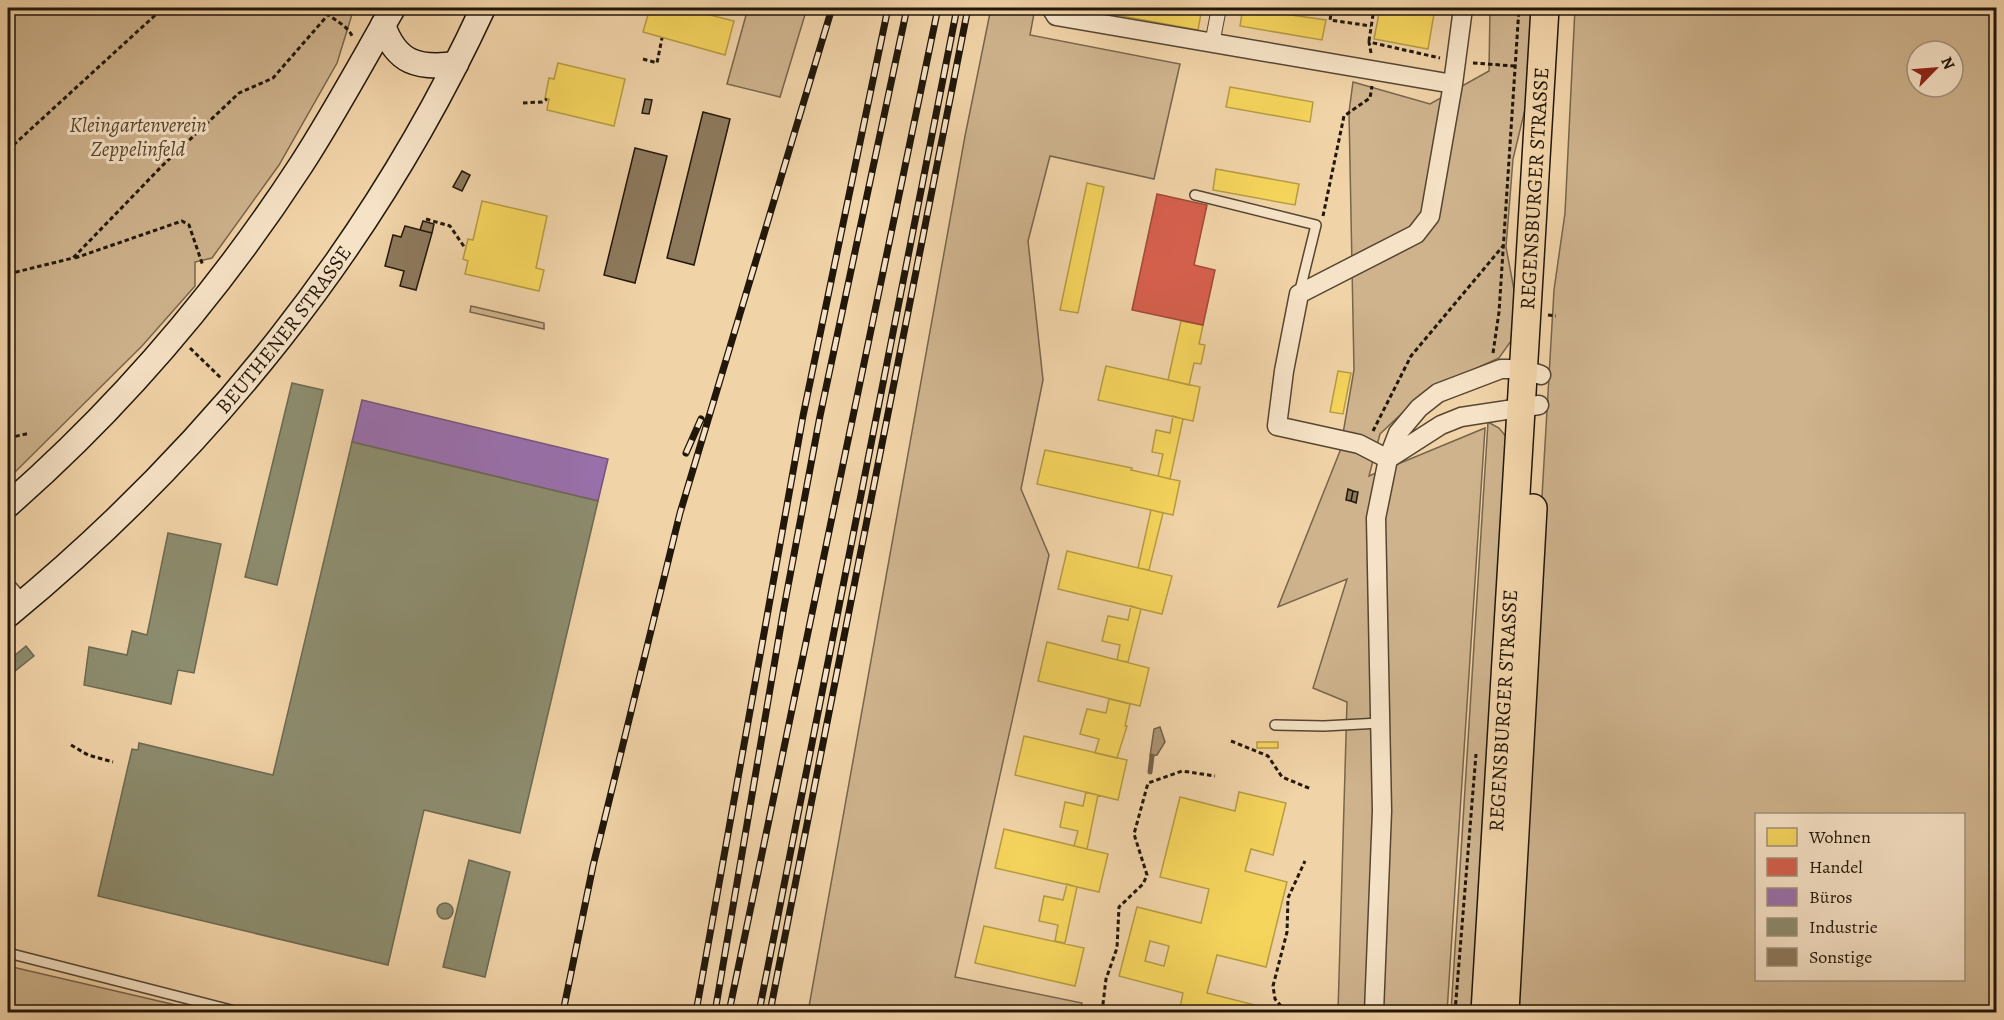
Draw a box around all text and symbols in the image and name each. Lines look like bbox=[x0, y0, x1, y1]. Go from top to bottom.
north arrow bbox=[1905, 39, 1965, 99]
text: N bbox=[1935, 53, 1960, 73]
street label: REGENSBURGER STRASSE bbox=[1513, 66, 1555, 311]
park label: Kleingartenverein Zeppelinfeld bbox=[69, 111, 207, 163]
street label: BEUTHENER STRASSE bbox=[209, 240, 358, 419]
street label: REGENSBURGER STRASSE bbox=[1482, 588, 1524, 833]
legend bbox=[1755, 813, 1965, 981]
text: Wohnen bbox=[1808, 825, 1871, 849]
text: Handel bbox=[1809, 855, 1863, 879]
text: Büros bbox=[1809, 885, 1852, 909]
text: Industrie bbox=[1809, 915, 1878, 939]
text: Sonstige bbox=[1809, 945, 1872, 969]

